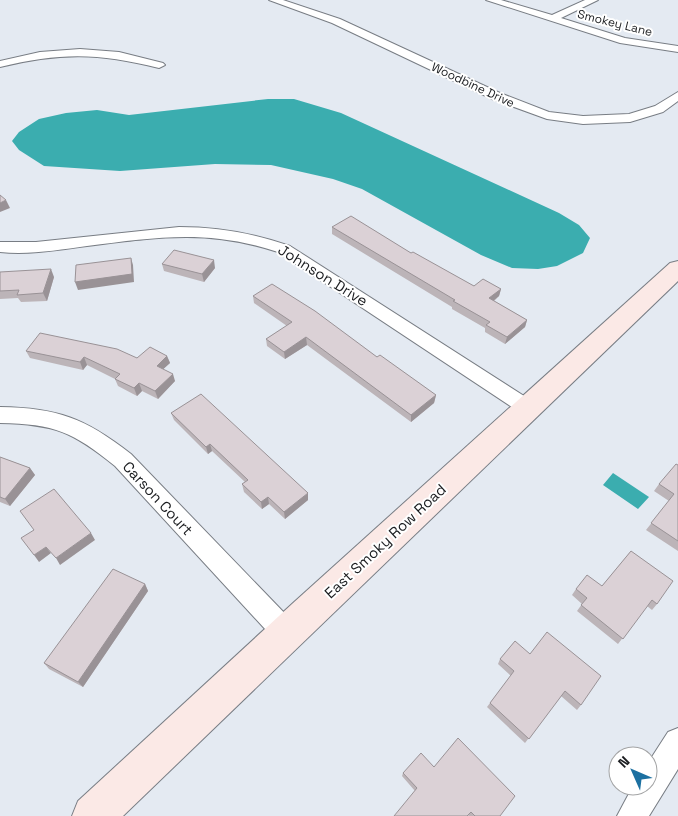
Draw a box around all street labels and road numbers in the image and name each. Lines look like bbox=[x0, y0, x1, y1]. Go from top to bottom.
street label: Smokey Lane bbox=[576, 6, 654, 40]
street label: Woodbine Drive bbox=[429, 59, 517, 111]
street label: Johnson Drive bbox=[275, 240, 372, 310]
street label: Carson Court bbox=[119, 457, 197, 539]
street label: East Smoky Row Road bbox=[320, 480, 450, 602]

